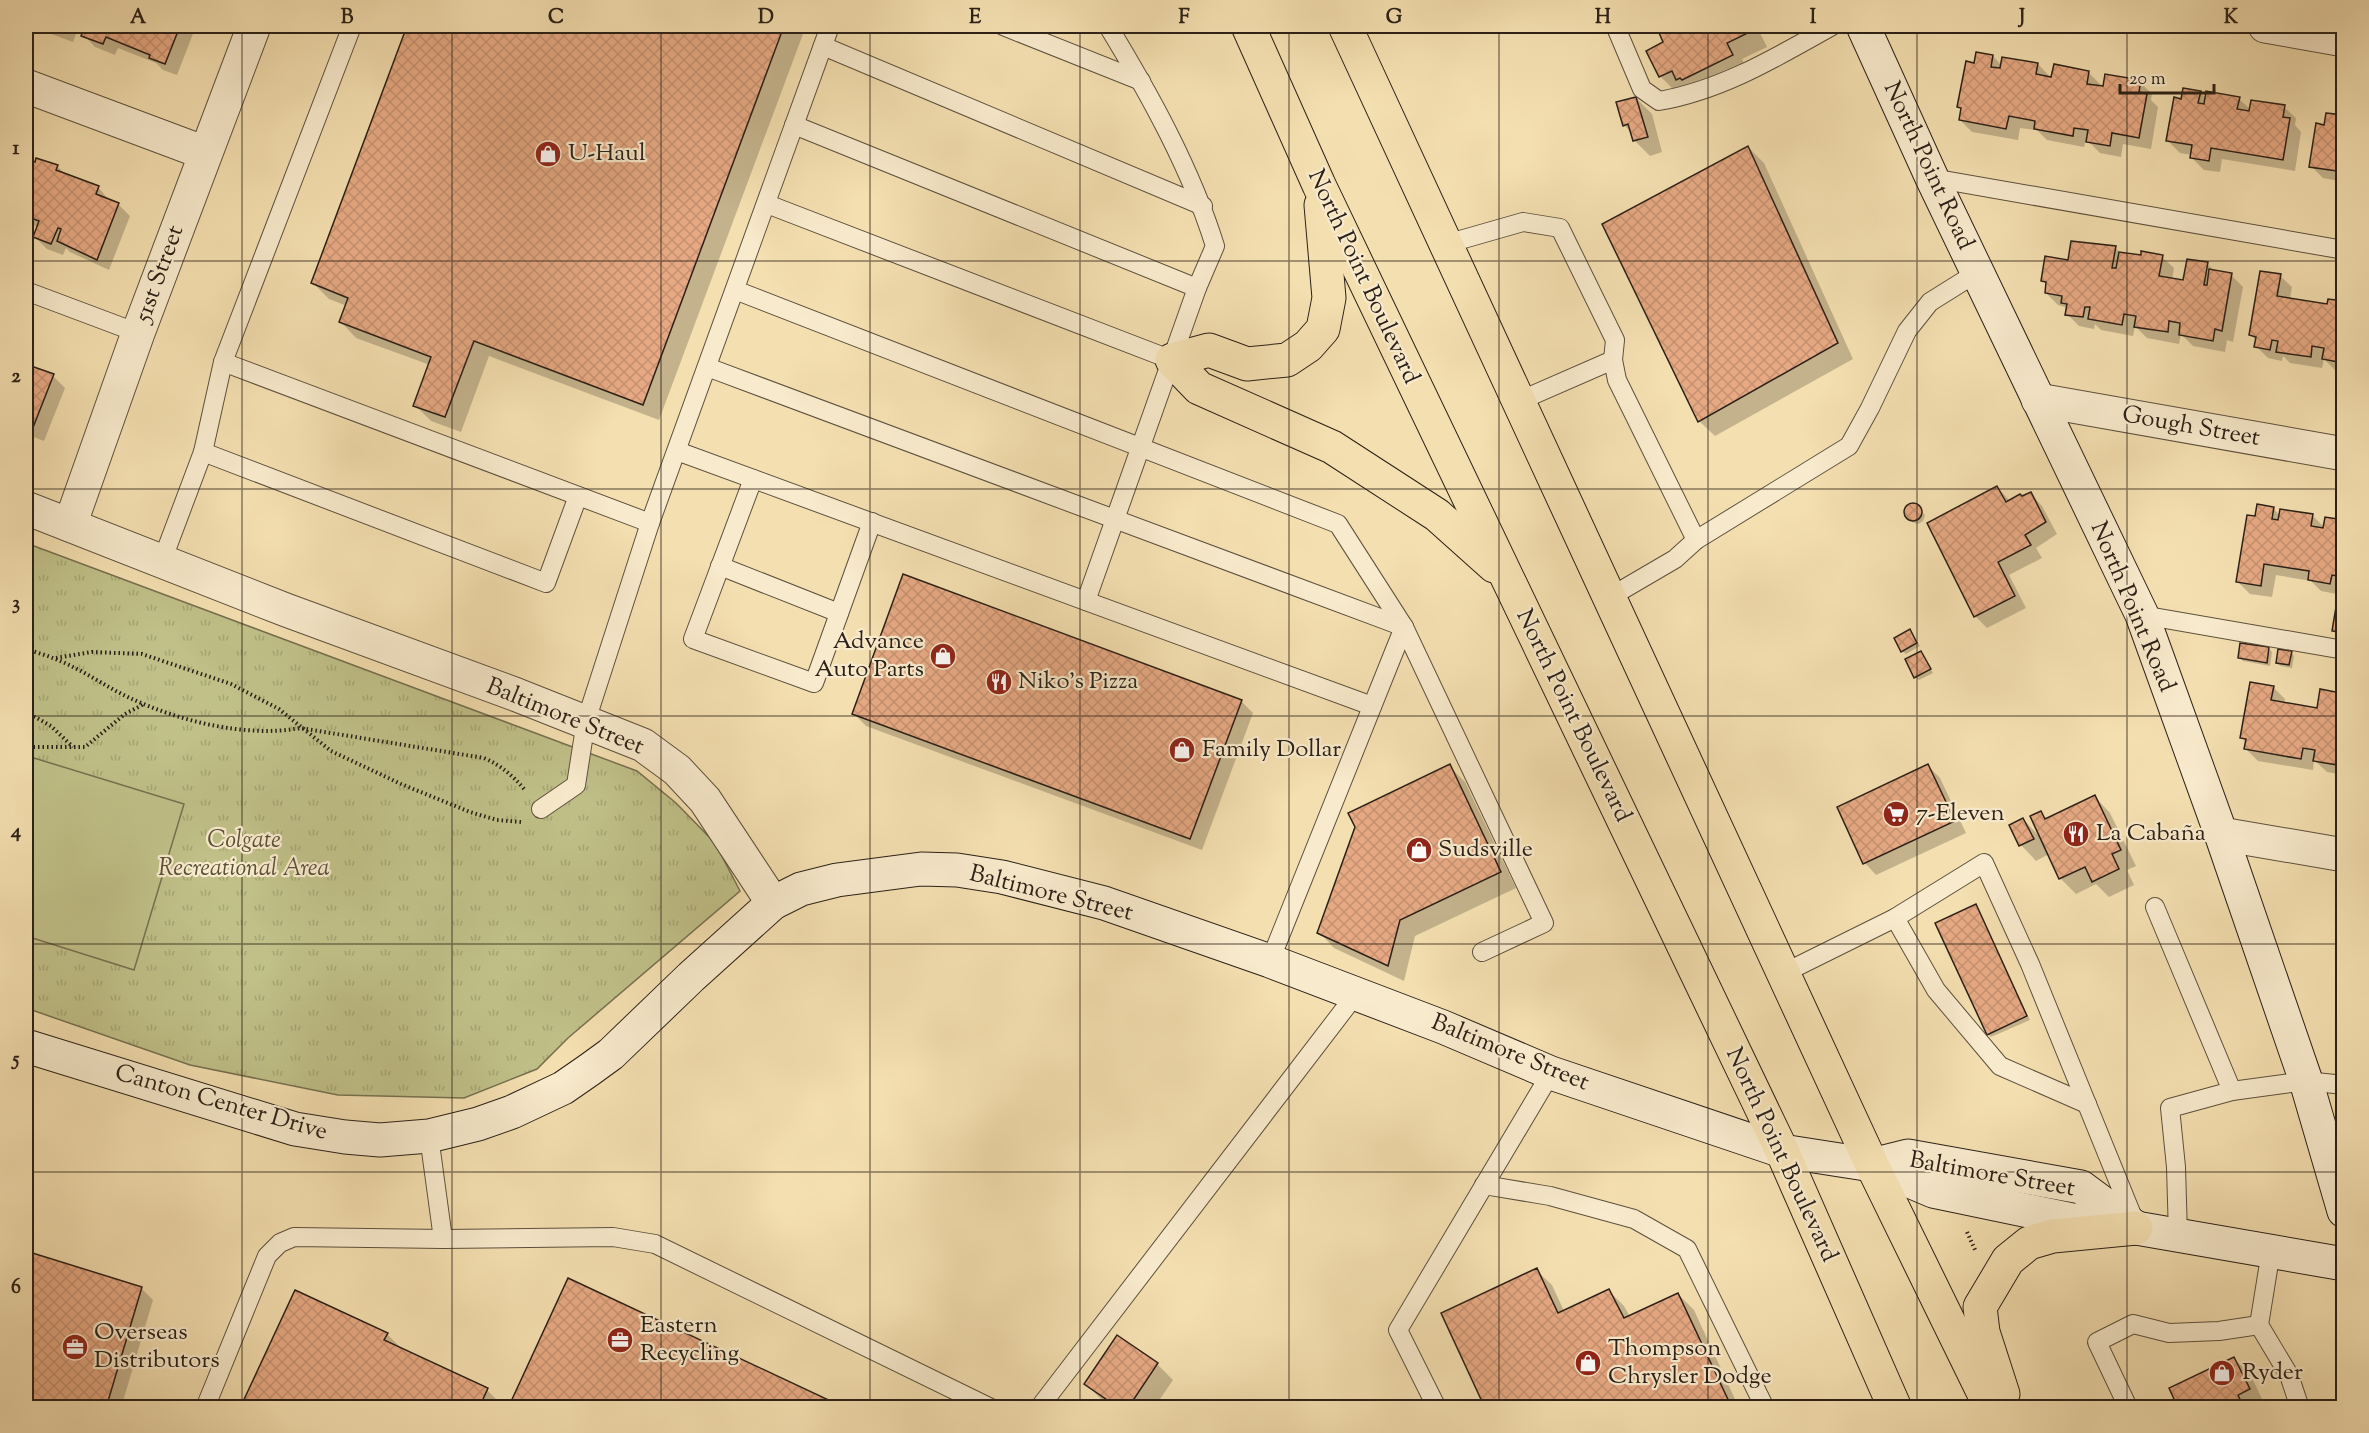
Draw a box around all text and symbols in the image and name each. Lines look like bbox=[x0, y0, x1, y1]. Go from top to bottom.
text: A bbox=[130, 4, 147, 33]
text: B bbox=[341, 4, 354, 33]
text: C bbox=[548, 4, 564, 33]
text: D bbox=[758, 4, 774, 33]
text: E bbox=[969, 4, 982, 33]
text: F bbox=[1178, 4, 1190, 33]
text: G bbox=[1386, 4, 1403, 33]
text: H bbox=[1595, 4, 1611, 33]
text: I bbox=[1810, 4, 1817, 33]
text: J bbox=[2017, 4, 2025, 33]
text: K bbox=[2224, 4, 2239, 33]
scale bar bbox=[2120, 57, 2214, 95]
text: 20 m bbox=[2129, 67, 2166, 93]
street label: North Point Road bbox=[1874, 76, 1982, 256]
text: 1 bbox=[13, 135, 20, 164]
place label: U-Haul bbox=[568, 137, 646, 171]
shop icon: U-Haul bbox=[533, 139, 563, 169]
street label: North Point Boulevard bbox=[1298, 164, 1428, 390]
street label: 51st Street bbox=[126, 221, 193, 329]
text: 2 bbox=[11, 363, 21, 392]
street label: Gough Street bbox=[2119, 398, 2263, 456]
street label: North Point Road bbox=[2081, 517, 2183, 698]
text: 3 bbox=[12, 590, 20, 619]
street label: North Point Boulevard bbox=[1507, 604, 1640, 829]
place label: Advance Auto Parts bbox=[814, 625, 924, 687]
shop icon: Advance Auto Parts bbox=[928, 641, 958, 671]
place label: Niko's Pizza bbox=[1018, 665, 1138, 699]
restaurant icon: Niko's Pizza bbox=[984, 667, 1014, 697]
street label: Baltimore Street bbox=[481, 670, 649, 764]
place label: Family Dollar bbox=[1202, 733, 1341, 767]
shop icon: Family Dollar bbox=[1167, 735, 1197, 765]
place label: 7-Eleven bbox=[1916, 797, 2005, 831]
supermarket icon: 7-Eleven bbox=[1881, 799, 1911, 829]
place label: La Cabaña bbox=[2096, 817, 2206, 851]
text: 4 bbox=[10, 818, 21, 847]
restaurant icon: La Cabaña bbox=[2061, 819, 2091, 849]
park label: Colgate Recreational Area bbox=[158, 824, 330, 886]
place label: Sudsville bbox=[1438, 833, 1533, 867]
shop icon: Sudsville bbox=[1404, 835, 1434, 865]
street label: Baltimore Street bbox=[966, 857, 1136, 931]
street label: Baltimore Street bbox=[1426, 1006, 1594, 1100]
street label: North Point Boulevard bbox=[1716, 1042, 1846, 1268]
text: 5 bbox=[11, 1046, 20, 1075]
street label: Canton Center Drive bbox=[111, 1056, 331, 1150]
street label: Baltimore Street bbox=[1906, 1144, 2078, 1206]
text: 6 bbox=[11, 1274, 21, 1303]
place label: Eastern Recycling bbox=[640, 1309, 740, 1371]
place label: Overseas Distributors bbox=[94, 1316, 220, 1378]
office icon: Eastern Recycling bbox=[605, 1325, 635, 1355]
office icon: Overseas Distributors bbox=[60, 1332, 90, 1362]
place label: Thompson Chrysler Dodge bbox=[1608, 1332, 1772, 1394]
shop icon: Thompson Chrysler Dodge bbox=[1573, 1348, 1603, 1378]
place label: Ryder bbox=[2242, 1356, 2303, 1390]
shop icon: Ryder bbox=[2207, 1358, 2237, 1388]

